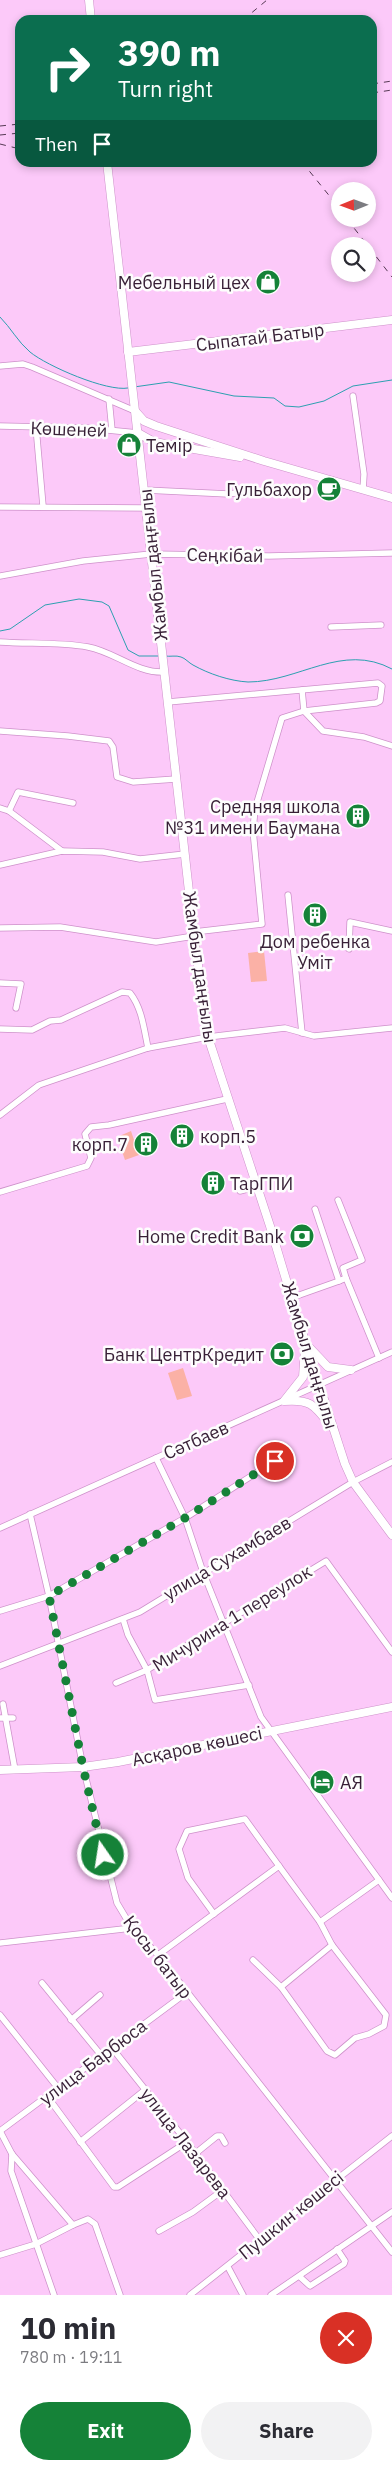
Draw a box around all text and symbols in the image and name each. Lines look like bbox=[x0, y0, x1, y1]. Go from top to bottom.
text: 390 m bbox=[118, 30, 221, 76]
icon: right bbox=[35, 35, 100, 100]
text: Turn right bbox=[118, 74, 213, 103]
icon: arrive bbox=[88, 130, 116, 158]
text: Then bbox=[35, 132, 78, 156]
north arrow bbox=[331, 182, 376, 228]
map controls bbox=[331, 182, 376, 282]
button: search bbox=[331, 237, 376, 282]
shop icon: Мебельный цех bbox=[255, 269, 281, 295]
place label: Мебельный цех bbox=[118, 271, 250, 294]
street label: Сыпатай Батыр bbox=[194, 318, 326, 356]
street label: Көшеней bbox=[30, 416, 108, 442]
shop icon: Темір bbox=[116, 432, 142, 458]
place label: Темір bbox=[146, 434, 192, 457]
cafe icon: Гульбахор bbox=[316, 476, 342, 502]
place label: Гульбахор bbox=[226, 478, 312, 501]
street label: Жамбыл даңғылы bbox=[134, 488, 172, 642]
street label: Сеңкібай bbox=[186, 543, 264, 567]
place label: Средняя школа №31 имени Баумана bbox=[165, 795, 340, 839]
building icon: Средняя школа №31 имени Баумана bbox=[345, 803, 371, 829]
street label: Жамбыл даңғылы bbox=[178, 890, 222, 1044]
building icon: Дом ребенка Умiт bbox=[302, 902, 328, 928]
place label: Дом ребенка Умiт bbox=[260, 930, 370, 974]
building icon: корп.5 bbox=[169, 1123, 195, 1149]
place label: корп.5 bbox=[200, 1125, 256, 1148]
building icon: корп.7 bbox=[133, 1131, 159, 1157]
place label: корп.7 bbox=[72, 1133, 128, 1156]
building icon: ТарГПИ bbox=[200, 1170, 226, 1196]
place label: ТарГПИ bbox=[230, 1172, 293, 1195]
bank icon: Home Credit Bank bbox=[289, 1223, 315, 1249]
place label: Home Credit Bank bbox=[137, 1225, 285, 1248]
street label: Жамбыл даңғылы bbox=[277, 1278, 343, 1432]
bank icon: Банк ЦентрКредит bbox=[269, 1341, 295, 1367]
place label: Банк ЦентрКредит bbox=[104, 1343, 264, 1366]
street label: Сәтбаев bbox=[160, 1415, 232, 1465]
pin bbox=[254, 1440, 296, 1482]
icon: arrive bbox=[261, 1447, 289, 1475]
street label: улица Сухамбаев bbox=[159, 1511, 295, 1605]
street label: Мичурина 1 переулок bbox=[148, 1560, 316, 1676]
street label: Асқаров көшесі bbox=[130, 1721, 264, 1771]
hotel icon: АЯ bbox=[309, 1769, 335, 1795]
place label: АЯ bbox=[340, 1771, 363, 1794]
position arrow bbox=[76, 1828, 128, 1880]
street label: Қосы батыр bbox=[118, 1911, 198, 2003]
street label: улица Барбюса bbox=[35, 2014, 152, 2110]
street label: улица Лазарева bbox=[136, 2083, 237, 2203]
street label: Пушкин көшесі bbox=[234, 2166, 348, 2264]
text: 10 min bbox=[20, 2308, 116, 2347]
button: close bbox=[320, 2312, 372, 2364]
text: 780 m · 19:11 bbox=[20, 2347, 122, 2367]
button: Exit bbox=[20, 2402, 191, 2460]
button: Share bbox=[201, 2402, 372, 2460]

